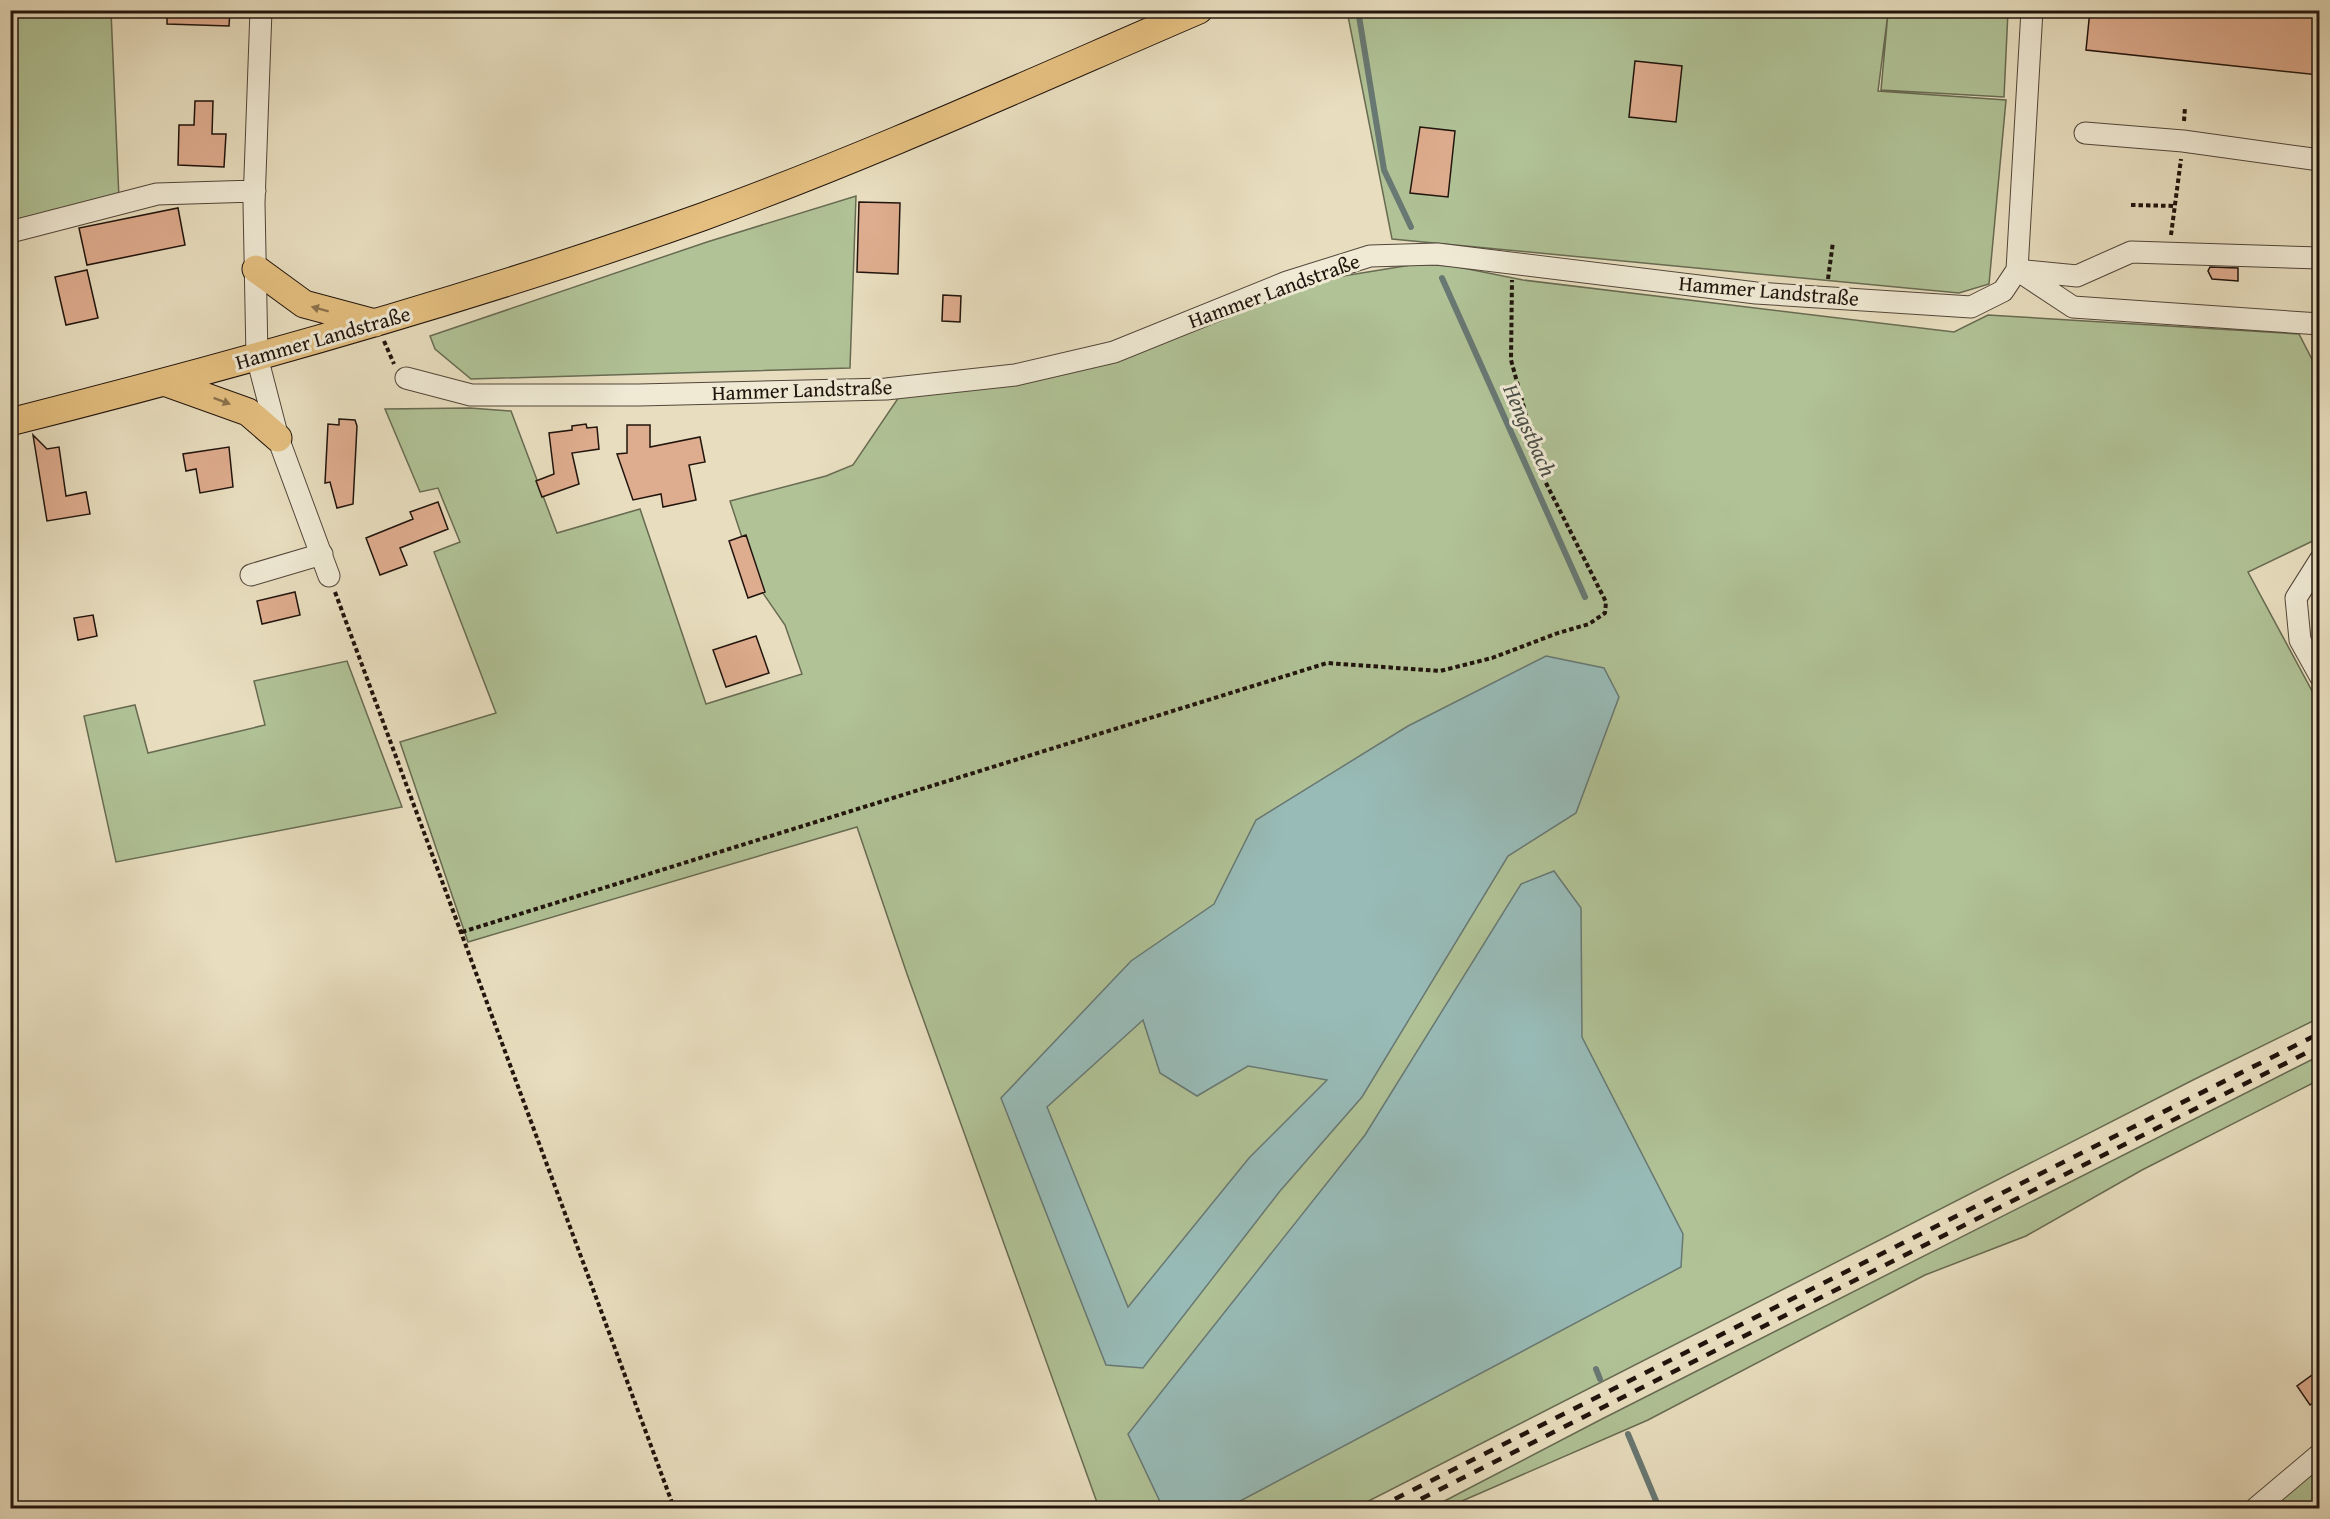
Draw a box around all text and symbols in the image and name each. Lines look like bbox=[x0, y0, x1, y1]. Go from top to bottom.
street label: Hammer Landstraße bbox=[1184, 245, 1364, 336]
street label: Hammer Landstraße bbox=[1678, 267, 1861, 314]
street label: Hammer Landstraße bbox=[232, 298, 414, 377]
one-way arrow bbox=[311, 303, 329, 313]
street label: Hammer Landstraße bbox=[711, 371, 893, 408]
water label: Hengstbach bbox=[1495, 378, 1565, 482]
one-way arrow bbox=[213, 397, 231, 407]

